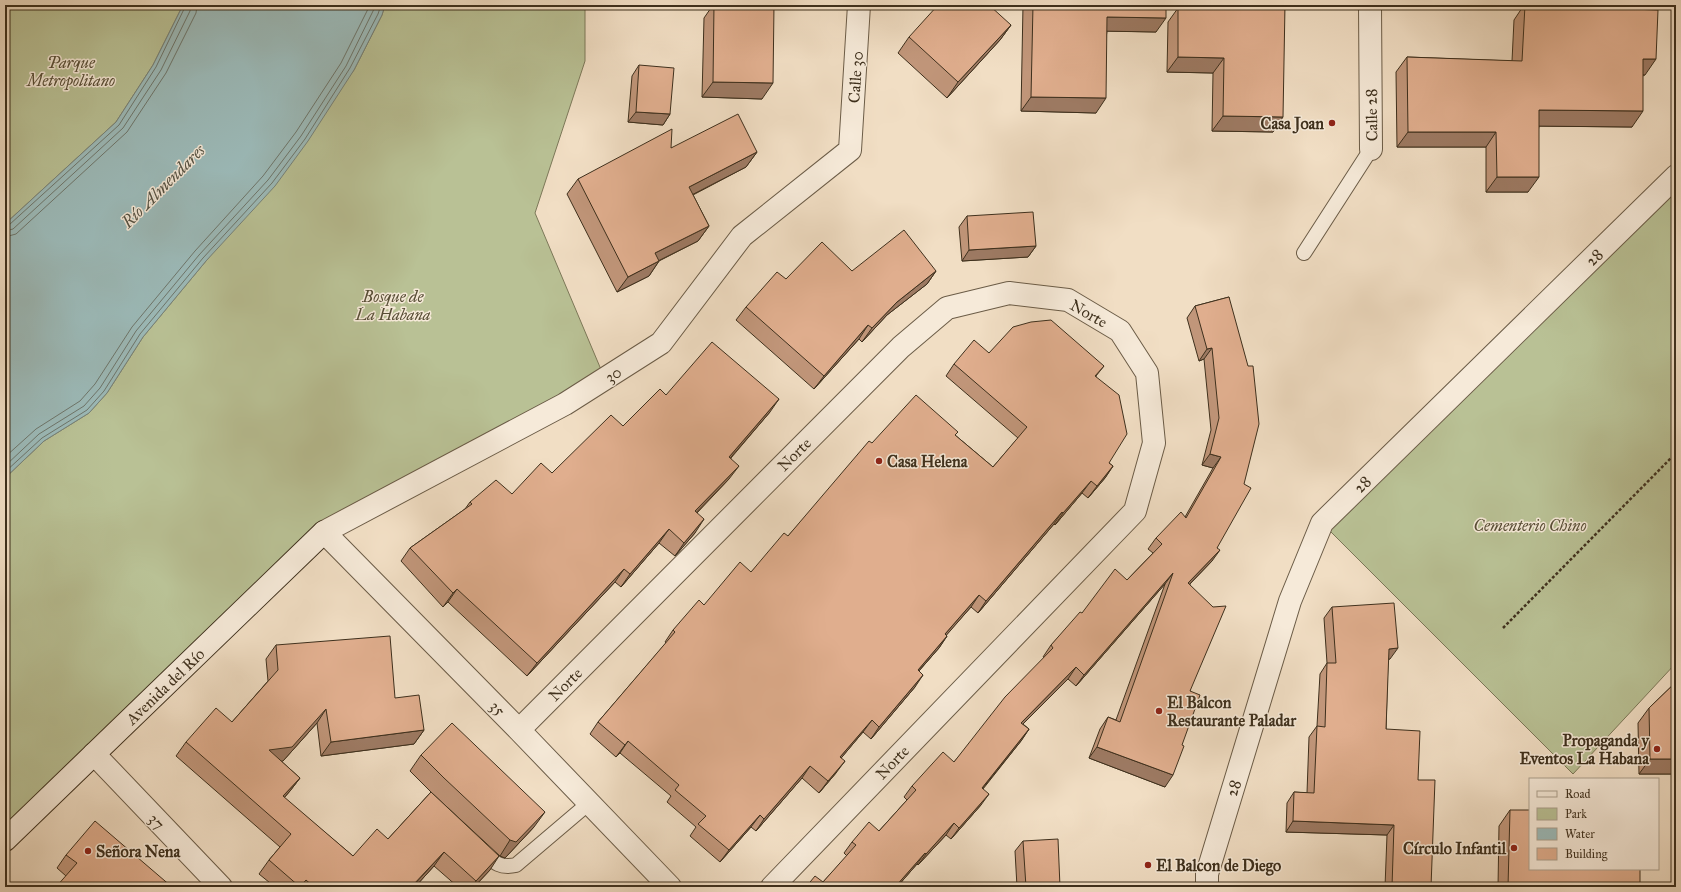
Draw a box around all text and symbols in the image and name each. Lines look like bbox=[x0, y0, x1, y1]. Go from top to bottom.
street label: Calle 30 bbox=[844, 50, 867, 104]
park label: Parque Metropolitano bbox=[25, 53, 115, 91]
street label: Calle 28 bbox=[1362, 88, 1381, 142]
place label: Casa Joan bbox=[1261, 114, 1324, 134]
marker: Casa Joan bbox=[1327, 118, 1337, 128]
water label: Río Almendares bbox=[116, 139, 210, 233]
street label: 28 bbox=[1582, 245, 1607, 270]
park label: Bosque de La Habana bbox=[355, 287, 431, 324]
street label: Norte bbox=[1067, 295, 1111, 332]
street label: 30 bbox=[602, 362, 625, 387]
street label: Norte bbox=[774, 433, 815, 475]
place label: Casa Helena bbox=[887, 452, 969, 471]
marker: Casa Helena bbox=[874, 456, 884, 466]
street label: 28 bbox=[1350, 472, 1375, 497]
park label: Cementerio Chino bbox=[1474, 516, 1586, 535]
street label: Avenida del Río bbox=[121, 644, 209, 729]
street label: Norte bbox=[545, 663, 586, 705]
place label: El Balcon Restaurante Paladar bbox=[1167, 693, 1297, 730]
street label: 35 bbox=[486, 697, 510, 720]
marker: El Balcon Restaurante Paladar bbox=[1154, 706, 1164, 716]
place label: Propaganda y Eventos La Habana bbox=[1519, 731, 1651, 768]
street label: Norte bbox=[872, 741, 913, 783]
marker: Propaganda y Eventos La Habana bbox=[1652, 744, 1662, 754]
street label: 28 bbox=[1222, 778, 1245, 799]
legend bbox=[1529, 778, 1659, 870]
text: Road bbox=[1565, 787, 1591, 801]
text: Park bbox=[1565, 807, 1587, 821]
street label: 37 bbox=[145, 809, 169, 833]
text: Water bbox=[1565, 827, 1595, 841]
place label: Círculo Infantil bbox=[1403, 839, 1507, 858]
place label: Señora Nena bbox=[96, 842, 181, 861]
marker: Círculo Infantil bbox=[1509, 843, 1519, 853]
marker: Señora Nena bbox=[83, 846, 93, 856]
text: Building bbox=[1565, 847, 1608, 862]
place label: El Balcon de Diego bbox=[1156, 856, 1281, 876]
marker: El Balcon de Diego bbox=[1143, 860, 1153, 870]

